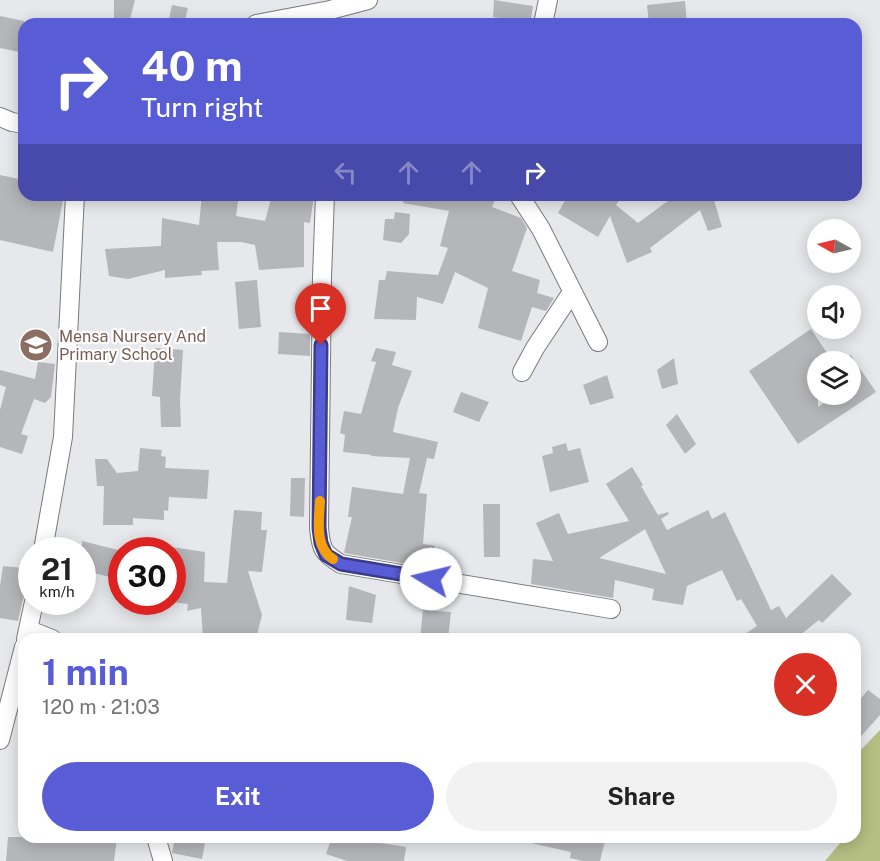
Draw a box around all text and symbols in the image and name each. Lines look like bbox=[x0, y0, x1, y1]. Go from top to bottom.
text: 40 m bbox=[141, 41, 243, 90]
icon: right bbox=[42, 42, 120, 120]
text: Turn right bbox=[141, 91, 264, 123]
icon: left bbox=[329, 156, 362, 189]
icon: ahead bbox=[392, 156, 425, 189]
icon: ahead bbox=[455, 156, 488, 189]
icon: right bbox=[518, 156, 551, 189]
north arrow bbox=[807, 219, 861, 273]
map controls bbox=[807, 219, 861, 405]
pin bbox=[295, 283, 346, 345]
button: sound bbox=[807, 285, 861, 339]
icon: arrive bbox=[304, 292, 337, 325]
school or university icon: Mensa Nursery And Primary School bbox=[18, 327, 54, 363]
place label: Mensa Nursery And Primary School bbox=[59, 327, 206, 364]
button: layers bbox=[807, 351, 861, 405]
speed limit sign: 30 bbox=[108, 537, 186, 615]
position arrow bbox=[399, 547, 463, 611]
text: 21 bbox=[41, 551, 73, 587]
text: km/h bbox=[39, 583, 75, 600]
text: 1 min bbox=[42, 651, 129, 693]
button: close bbox=[774, 653, 837, 716]
text: 120 m · 21:03 bbox=[42, 695, 160, 719]
button: Exit bbox=[42, 762, 434, 831]
button: Share bbox=[446, 762, 837, 831]

